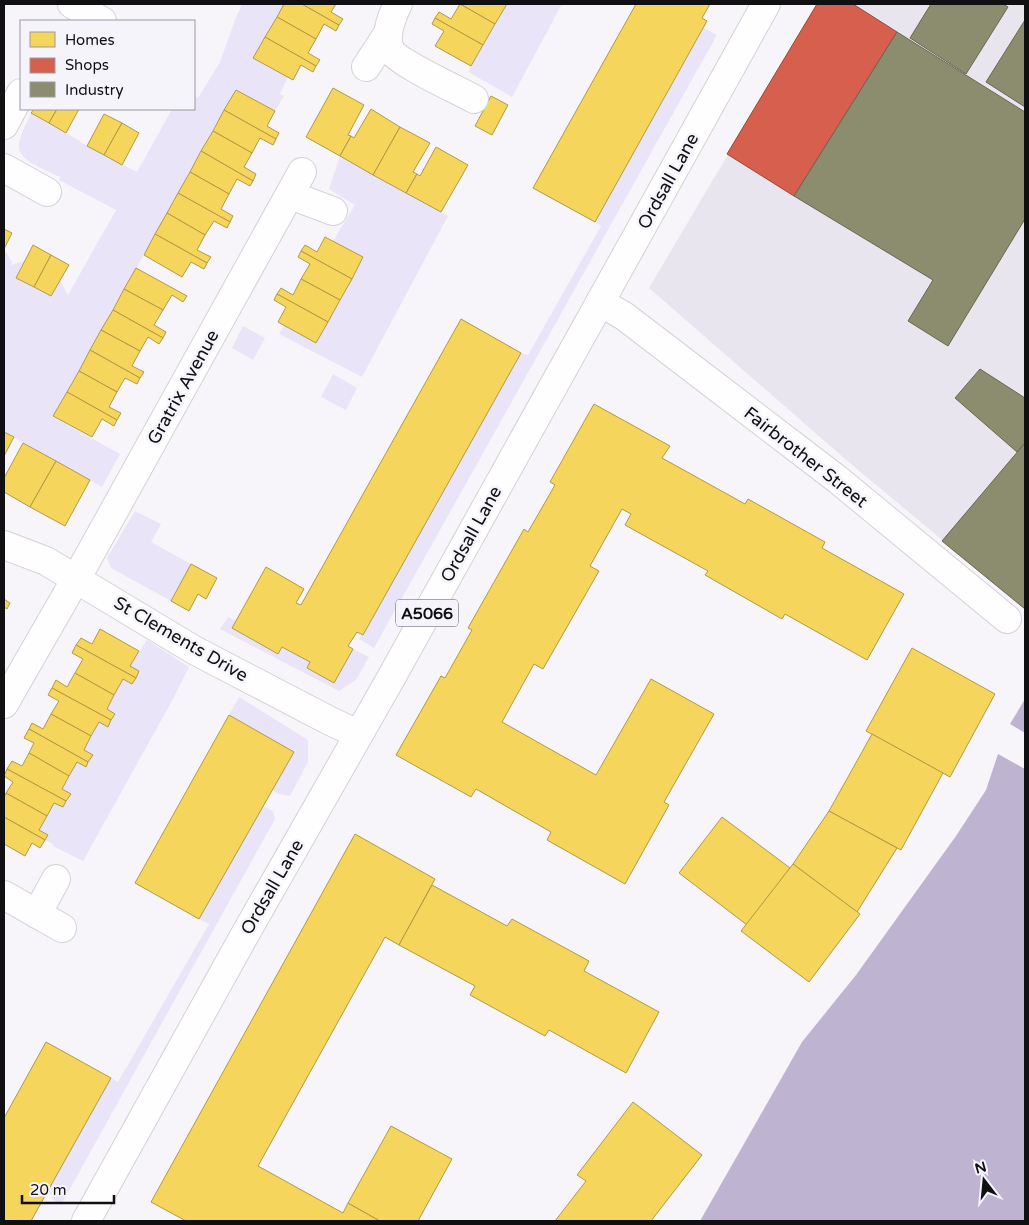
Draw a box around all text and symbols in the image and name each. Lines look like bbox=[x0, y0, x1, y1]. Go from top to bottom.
legend bbox=[20, 20, 195, 110]
text: Homes bbox=[65, 31, 115, 49]
text: Shops bbox=[65, 56, 109, 74]
text: Industry bbox=[65, 81, 124, 99]
street label: Ordsall Lane bbox=[633, 129, 703, 233]
street label: Gratrix Avenue bbox=[142, 326, 224, 448]
street label: Fairbrother Street bbox=[740, 402, 872, 512]
street label: Ordsall Lane bbox=[436, 482, 506, 586]
street label: St Clements Drive bbox=[110, 592, 252, 686]
road number: A5066 bbox=[396, 600, 458, 626]
street label: Ordsall Lane bbox=[236, 835, 308, 939]
north arrow bbox=[959, 1155, 1009, 1205]
text: N bbox=[973, 1158, 988, 1178]
scale bar bbox=[22, 1172, 115, 1204]
text: 20 m bbox=[30, 1181, 67, 1199]

